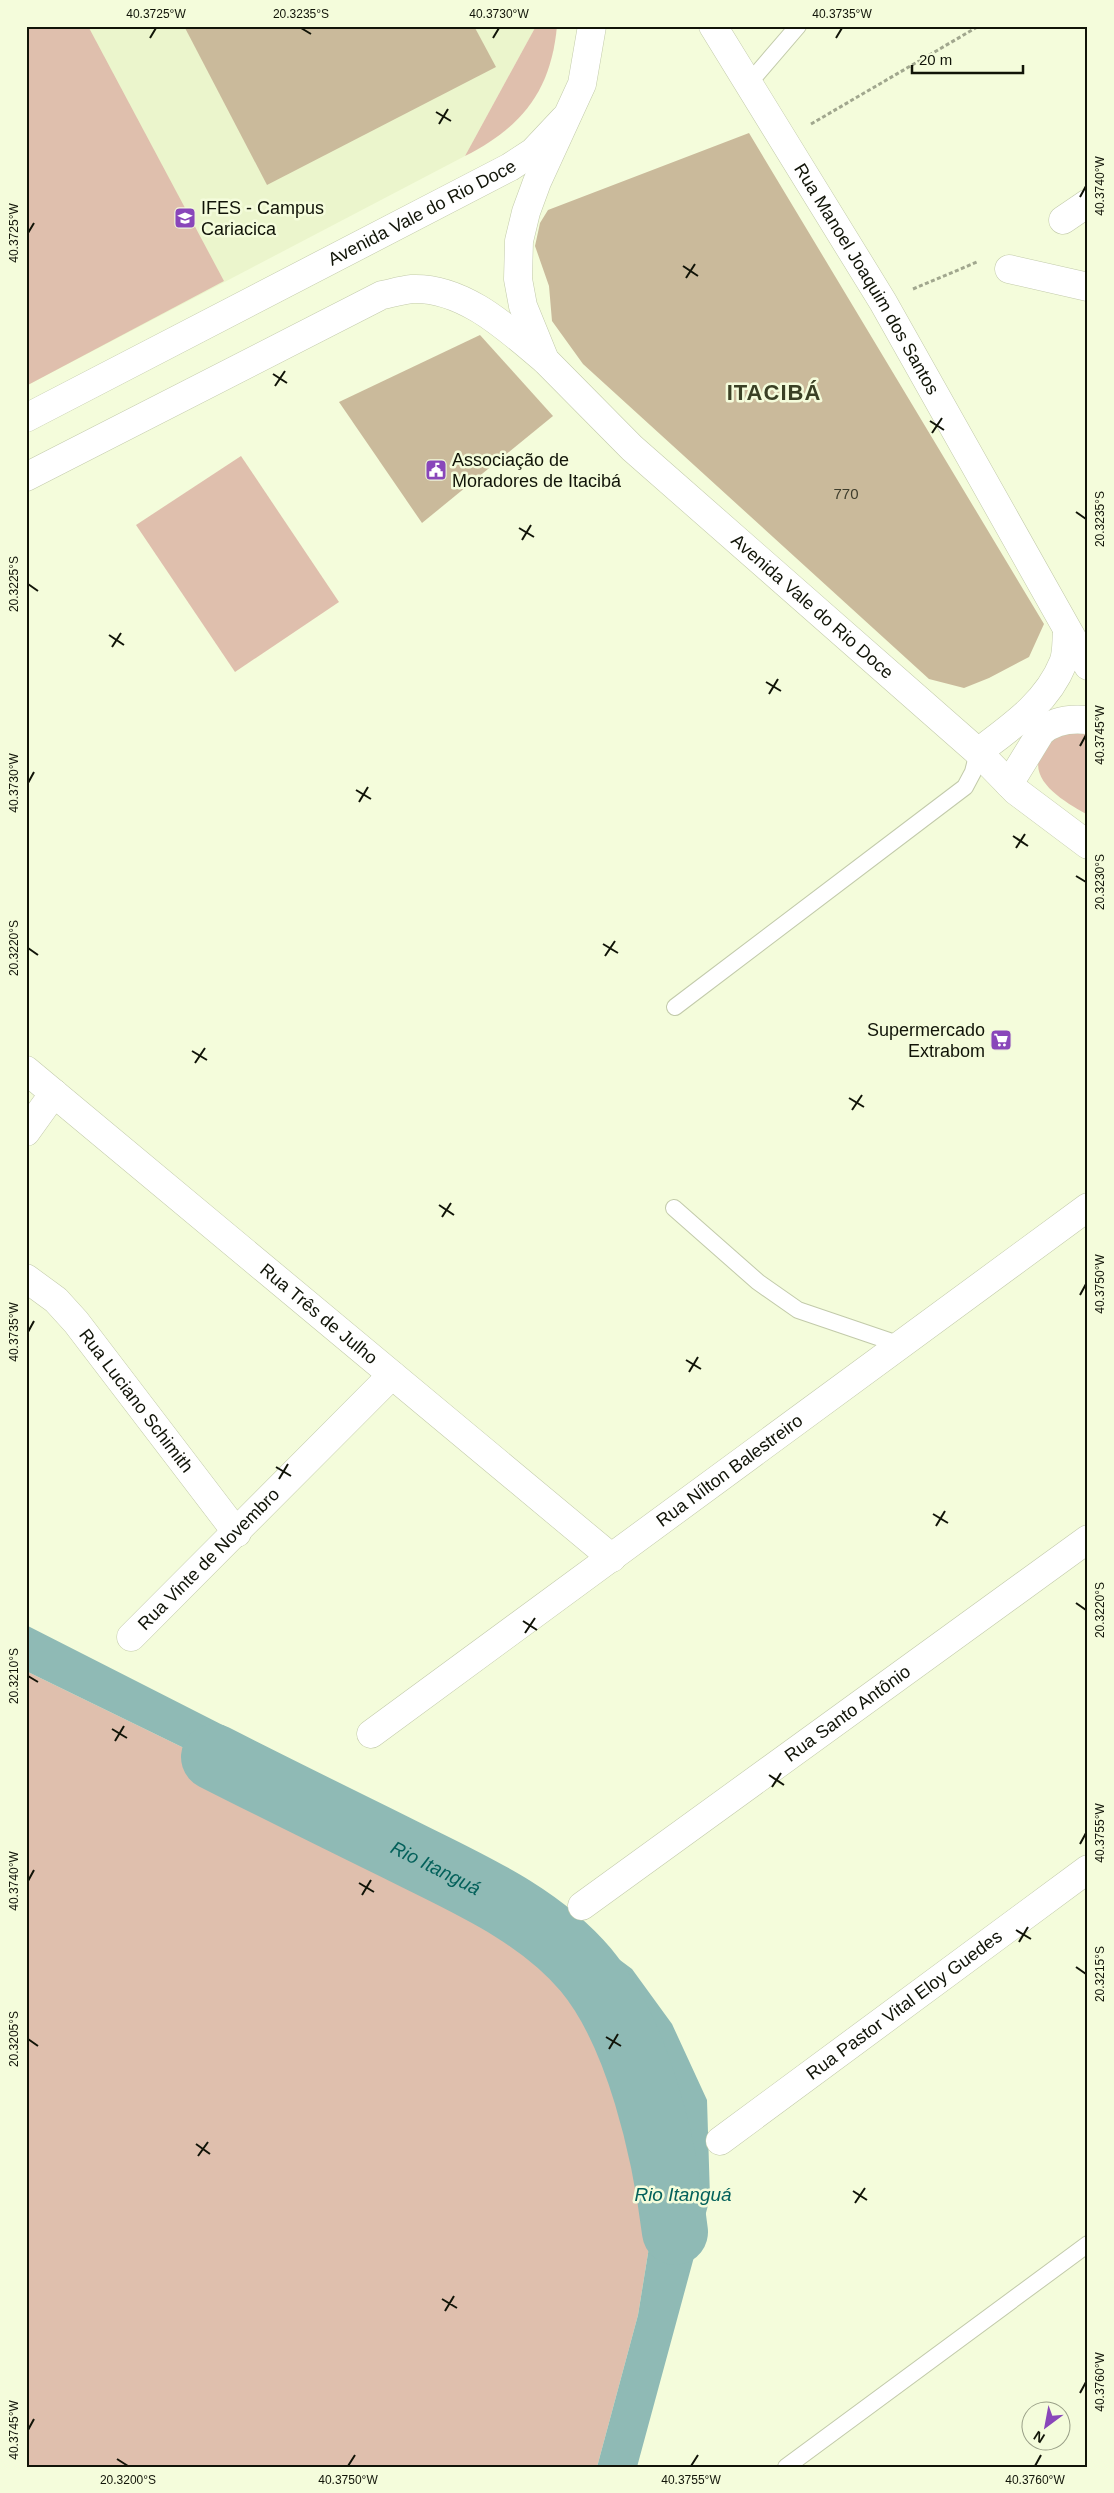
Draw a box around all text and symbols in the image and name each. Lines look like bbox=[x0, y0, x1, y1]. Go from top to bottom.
text: 40.3725°W bbox=[126, 7, 186, 21]
text: 20.3235°S bbox=[273, 7, 329, 21]
text: 40.3730°W bbox=[469, 7, 529, 21]
text: 40.3735°W bbox=[812, 7, 872, 21]
scale bar bbox=[912, 42, 1023, 74]
text: 20 m bbox=[919, 51, 952, 68]
street label: Avenida Vale do Rio Doce bbox=[325, 156, 520, 270]
text: 40.3740°W bbox=[1093, 156, 1107, 216]
street label: Rua Manoel Joaquim dos Santos bbox=[790, 160, 943, 398]
place label: IFES - Campus Cariacica bbox=[201, 198, 324, 239]
text: 40.3725°W bbox=[7, 203, 21, 263]
school or university icon: IFES - Campus Cariacica bbox=[173, 206, 197, 230]
district label: ITACIBÁ bbox=[727, 380, 821, 405]
place label: Associação de Moradores de Itacibá bbox=[452, 450, 622, 491]
public building icon: Associação de Moradores de Itacibá bbox=[424, 458, 448, 482]
house number: 770 bbox=[833, 485, 859, 502]
text: 20.3235°S bbox=[1093, 491, 1107, 547]
street label: Avenida Vale do Rio Doce bbox=[727, 530, 897, 683]
text: 20.3225°S bbox=[7, 556, 21, 612]
text: 40.3745°W bbox=[1093, 705, 1107, 765]
text: 40.3730°W bbox=[7, 753, 21, 813]
text: 20.3230°S bbox=[1093, 854, 1107, 910]
text: 20.3220°S bbox=[7, 920, 21, 976]
place label: Supermercado Extrabom bbox=[867, 1020, 985, 1061]
supermarket icon: Supermercado Extrabom bbox=[989, 1028, 1013, 1052]
text: 40.3750°W bbox=[1093, 1254, 1107, 1314]
street label: Rua Três de Julho bbox=[256, 1259, 381, 1368]
text: 40.3735°W bbox=[7, 1302, 21, 1362]
street label: Rua Luciano Schimith bbox=[75, 1325, 197, 1476]
street label: Rua Nílton Balestreiro bbox=[653, 1410, 806, 1531]
street label: Rua Vinte de Novembro bbox=[134, 1484, 283, 1634]
text: 20.3220°S bbox=[1093, 1582, 1107, 1638]
text: 20.3210°S bbox=[7, 1648, 21, 1704]
street label: Rua Santo Antônio bbox=[781, 1661, 914, 1766]
text: 40.3755°W bbox=[1093, 1803, 1107, 1863]
water label: Rio Itanguá bbox=[388, 1837, 484, 1899]
text: 40.3740°W bbox=[7, 1851, 21, 1911]
street label: Rua Pastor Vital Eloy Guedes bbox=[803, 1926, 1006, 2084]
text: 20.3215°S bbox=[1093, 1946, 1107, 2002]
text: 20.3205°S bbox=[7, 2011, 21, 2067]
water label: Rio Itanguá bbox=[634, 2184, 732, 2205]
text: 40.3760°W bbox=[1093, 2352, 1107, 2412]
text: 40.3745°W bbox=[7, 2400, 21, 2460]
north arrow bbox=[1022, 2400, 1072, 2450]
text: N bbox=[1031, 2428, 1048, 2446]
text: 20.3200°S bbox=[100, 2473, 156, 2487]
text: 40.3750°W bbox=[318, 2473, 378, 2487]
text: 40.3755°W bbox=[661, 2473, 721, 2487]
text: 40.3760°W bbox=[1005, 2473, 1065, 2487]

